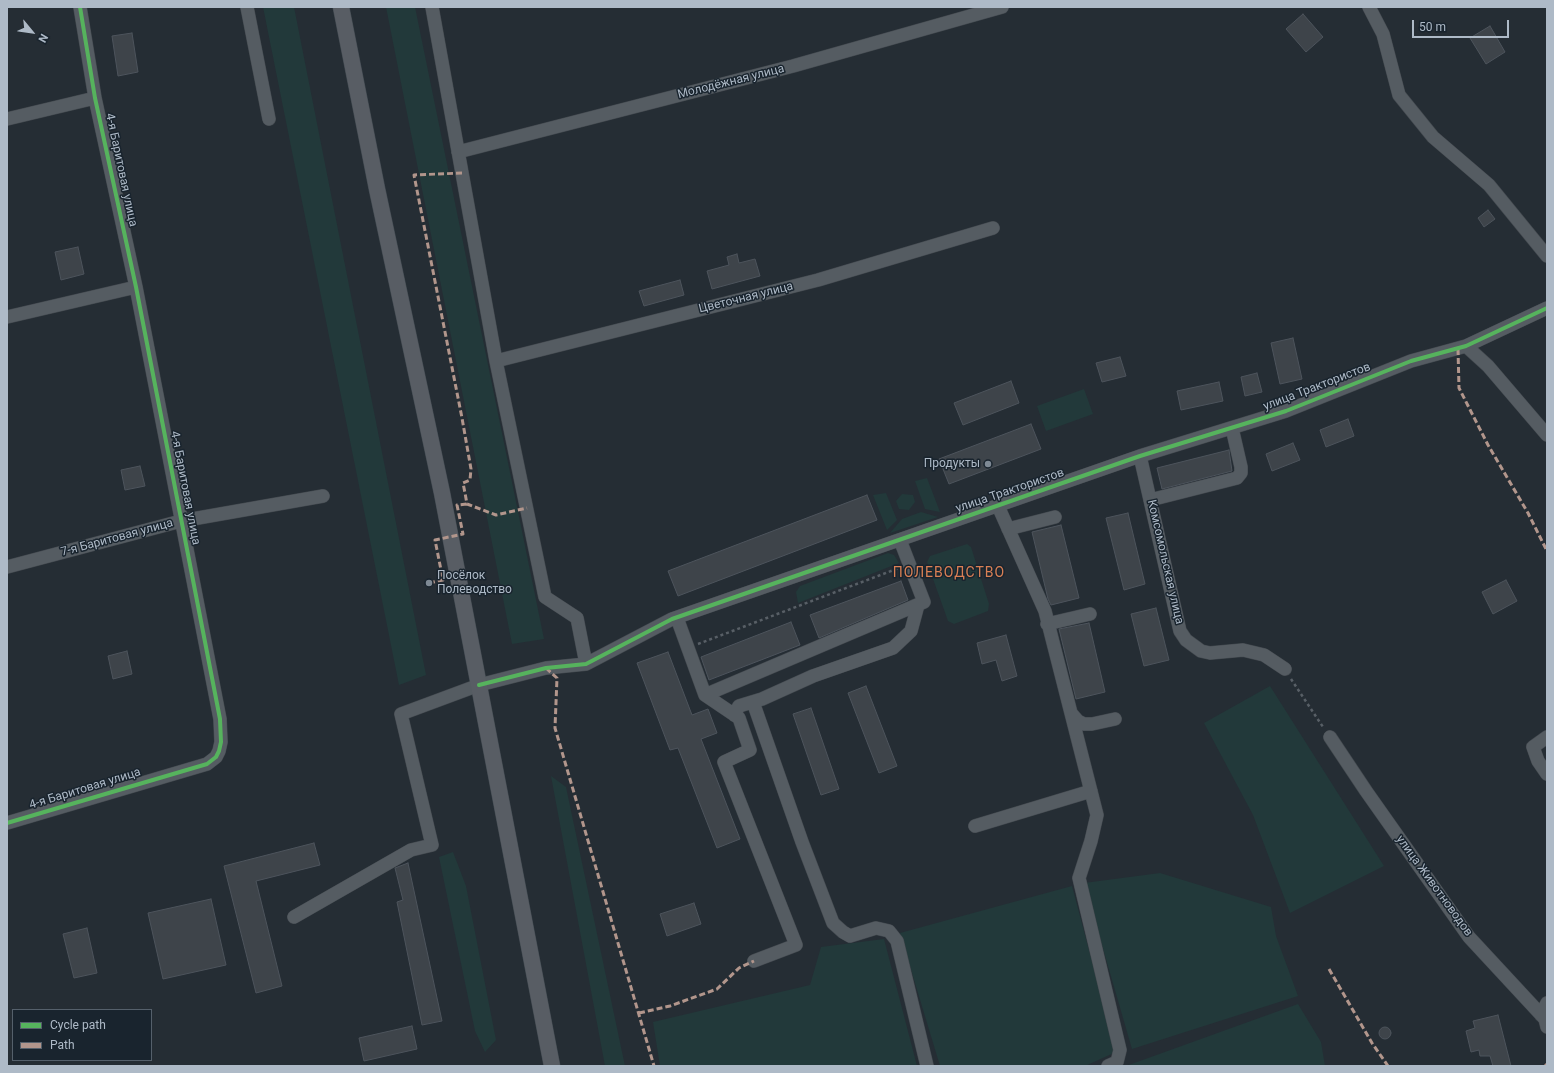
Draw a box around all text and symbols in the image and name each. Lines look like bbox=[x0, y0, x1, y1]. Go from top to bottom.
north arrow bbox=[12, 12, 52, 52]
scale bar bbox=[1414, 12, 1511, 38]
text: 50 m bbox=[1419, 20, 1446, 34]
text: N bbox=[35, 32, 51, 45]
street label: Молодёжная улица bbox=[676, 62, 786, 102]
street label: 4-я Баритовая улица bbox=[102, 112, 140, 228]
street label: Цветочная улица bbox=[697, 279, 795, 317]
street label: улица Трактористов bbox=[1261, 360, 1373, 414]
street label: 4-я Баритовая улица bbox=[167, 430, 203, 546]
place label: Продукты bbox=[924, 457, 980, 471]
marker: Продукты bbox=[983, 459, 993, 469]
street label: улица Трактористов bbox=[954, 466, 1066, 516]
street label: Комсомольская улица bbox=[1144, 498, 1186, 626]
street label: 7-я Баритовая улица bbox=[59, 516, 175, 560]
district label: ПОЛЕВОДСТВО bbox=[893, 565, 1005, 581]
place label: Посёлок Полеводство bbox=[437, 569, 512, 597]
marker: Посёлок Полеводство bbox=[424, 578, 434, 588]
street label: 4-я Баритовая улица bbox=[28, 765, 142, 813]
street label: улица Животноводов bbox=[1393, 833, 1475, 939]
legend bbox=[12, 1009, 152, 1061]
text: Cycle path bbox=[50, 1018, 106, 1032]
text: Path bbox=[50, 1038, 75, 1052]

